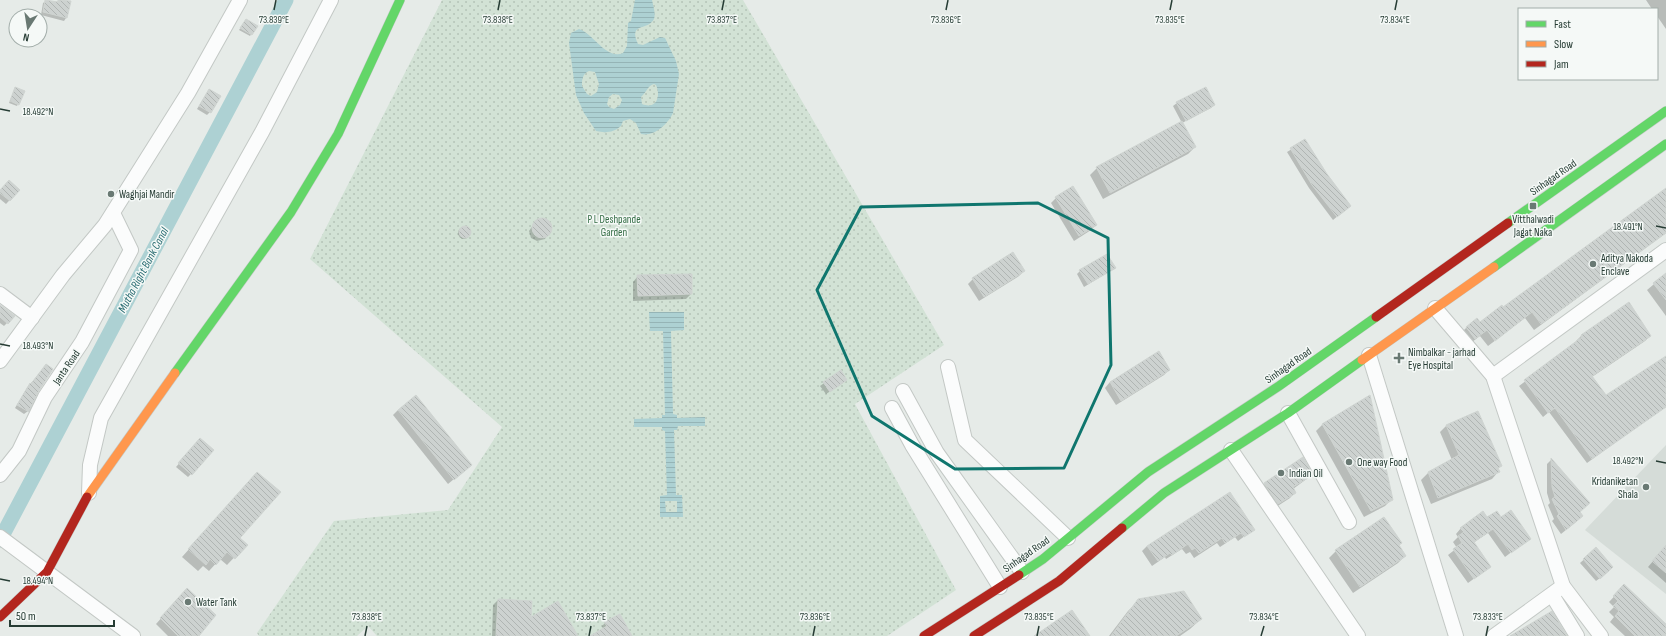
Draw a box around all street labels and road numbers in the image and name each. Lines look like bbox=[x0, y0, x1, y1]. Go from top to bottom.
street label: Sinhagad Road bbox=[1528, 156, 1579, 198]
street label: Sinhagad Road bbox=[1263, 344, 1314, 386]
street label: Janta Road bbox=[50, 347, 83, 388]
street label: Sinhagad Road bbox=[1001, 533, 1052, 575]

